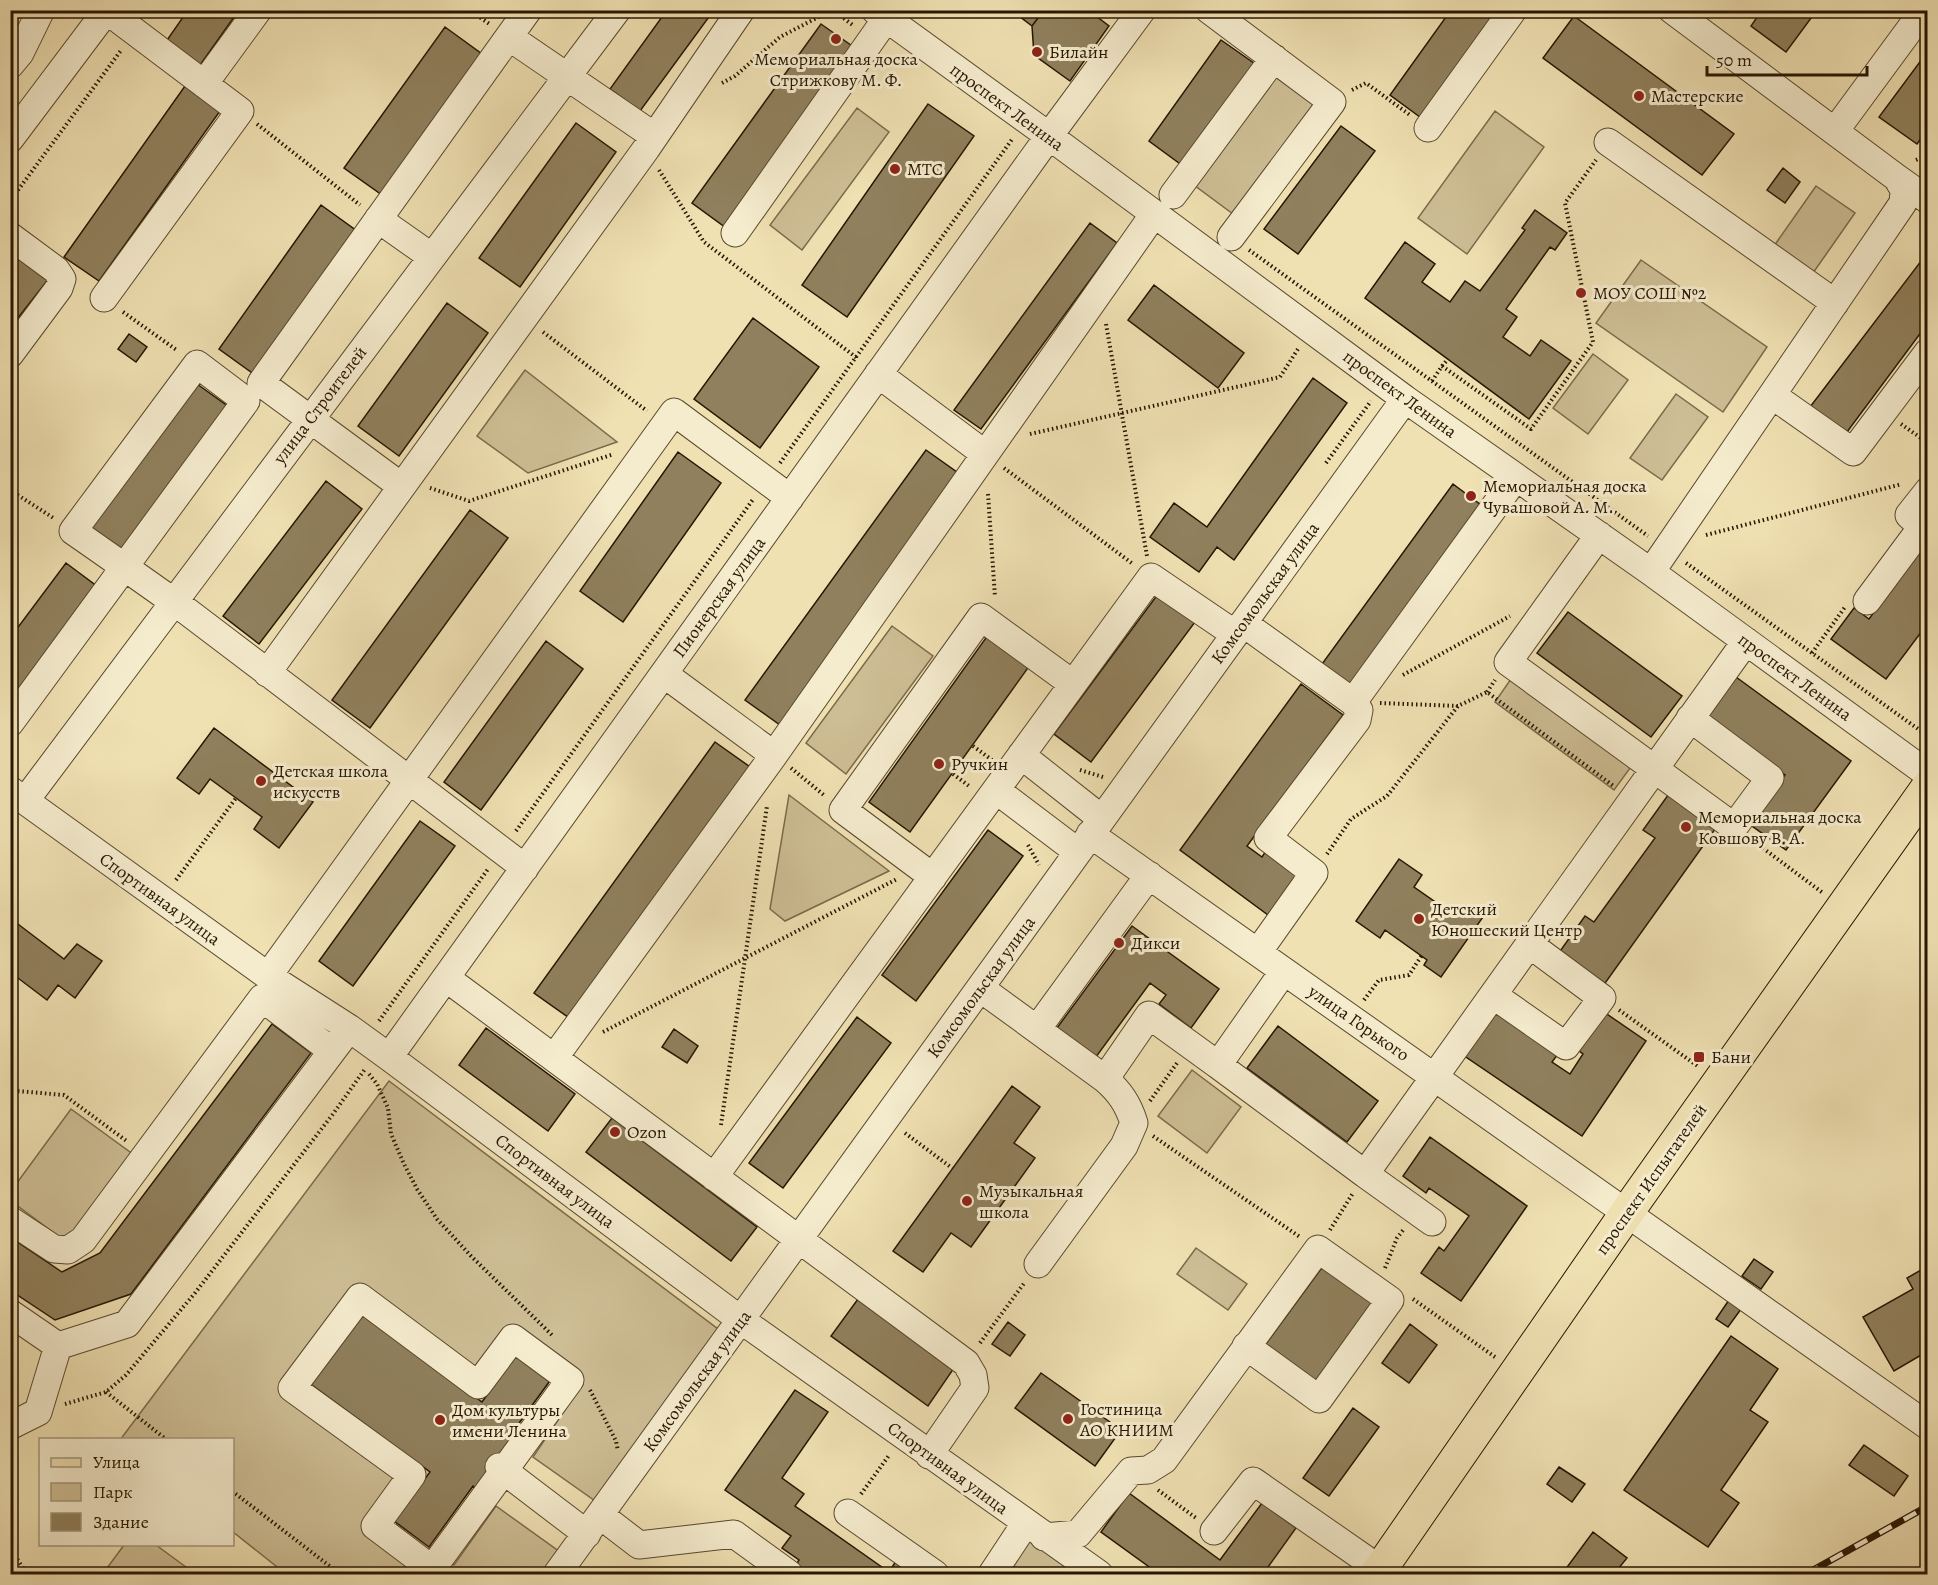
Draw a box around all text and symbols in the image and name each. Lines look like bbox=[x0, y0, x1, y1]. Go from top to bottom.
marker: Мемориальная доска Стрижкову М. Ф. bbox=[829, 32, 843, 46]
scale bar bbox=[1707, 39, 1868, 77]
place label: Билайн bbox=[1049, 40, 1109, 64]
marker: Билайн bbox=[1030, 45, 1044, 59]
place label: Мемориальная доска Стрижкову М. Ф. bbox=[754, 47, 918, 92]
text: 50 m bbox=[1716, 48, 1752, 72]
street label: проспект Ленина bbox=[945, 58, 1069, 157]
place label: Мастерские bbox=[1651, 84, 1744, 108]
marker: Мастерские bbox=[1632, 89, 1646, 103]
place label: МТС bbox=[907, 157, 943, 181]
marker: МТС bbox=[888, 162, 902, 176]
place label: МОУ СОШ №2 bbox=[1593, 281, 1707, 305]
marker: МОУ СОШ №2 bbox=[1574, 286, 1588, 300]
street label: улица Строителей bbox=[267, 341, 372, 470]
street label: проспект Ленина bbox=[1338, 345, 1462, 444]
place label: Мемориальная доска Чувашовой А. М. bbox=[1483, 474, 1647, 519]
marker: Мемориальная доска Чувашовой А. М. bbox=[1464, 489, 1478, 503]
street label: Комсомольская улица bbox=[1205, 517, 1325, 669]
street label: Пионерская улица bbox=[667, 531, 771, 662]
street label: проспект Ленина bbox=[1733, 628, 1857, 727]
place label: Ручкин bbox=[951, 752, 1008, 776]
marker: Ручкин bbox=[932, 757, 946, 771]
place label: Детская школа искусств bbox=[273, 759, 389, 804]
marker: Детская школа искусств bbox=[254, 774, 268, 788]
place label: Мемориальная доска Ковшову В. А. bbox=[1698, 805, 1862, 850]
marker: Мемориальная доска Ковшову В. А. bbox=[1679, 820, 1693, 834]
street label: Спортивная улица bbox=[95, 847, 226, 951]
place label: Детский Юношеский Центр bbox=[1431, 897, 1582, 942]
street label: Комсомольская улица bbox=[921, 911, 1041, 1063]
marker: Детский Юношеский Центр bbox=[1412, 912, 1426, 926]
place label: Дикси bbox=[1131, 931, 1180, 955]
marker: Дикси bbox=[1112, 936, 1126, 950]
street label: улица Горького bbox=[1303, 979, 1414, 1067]
place label: Бани bbox=[1711, 1045, 1751, 1069]
marker: Бани bbox=[1692, 1050, 1706, 1064]
street label: проспект Испытателей bbox=[1590, 1099, 1712, 1259]
place label: Ozon bbox=[627, 1120, 667, 1144]
marker: Ozon bbox=[608, 1125, 622, 1139]
street label: Спортивная улица bbox=[490, 1128, 620, 1234]
place label: Музыкальная школа bbox=[979, 1179, 1083, 1224]
marker: Музыкальная школа bbox=[960, 1194, 974, 1208]
street label: Комсомольская улица bbox=[637, 1305, 757, 1457]
place label: Гостиница АО КНИИМ bbox=[1079, 1397, 1174, 1442]
place label: Дом культуры имени Ленина bbox=[452, 1398, 567, 1443]
marker: Гостиница АО КНИИМ bbox=[1061, 1412, 1075, 1426]
marker: Дом культуры имени Ленина bbox=[433, 1413, 447, 1427]
street label: Спортивная улица bbox=[883, 1416, 1014, 1520]
legend bbox=[39, 1438, 234, 1546]
text: Улица bbox=[93, 1450, 141, 1474]
text: Парк bbox=[93, 1480, 133, 1504]
text: Здание bbox=[93, 1510, 149, 1534]

